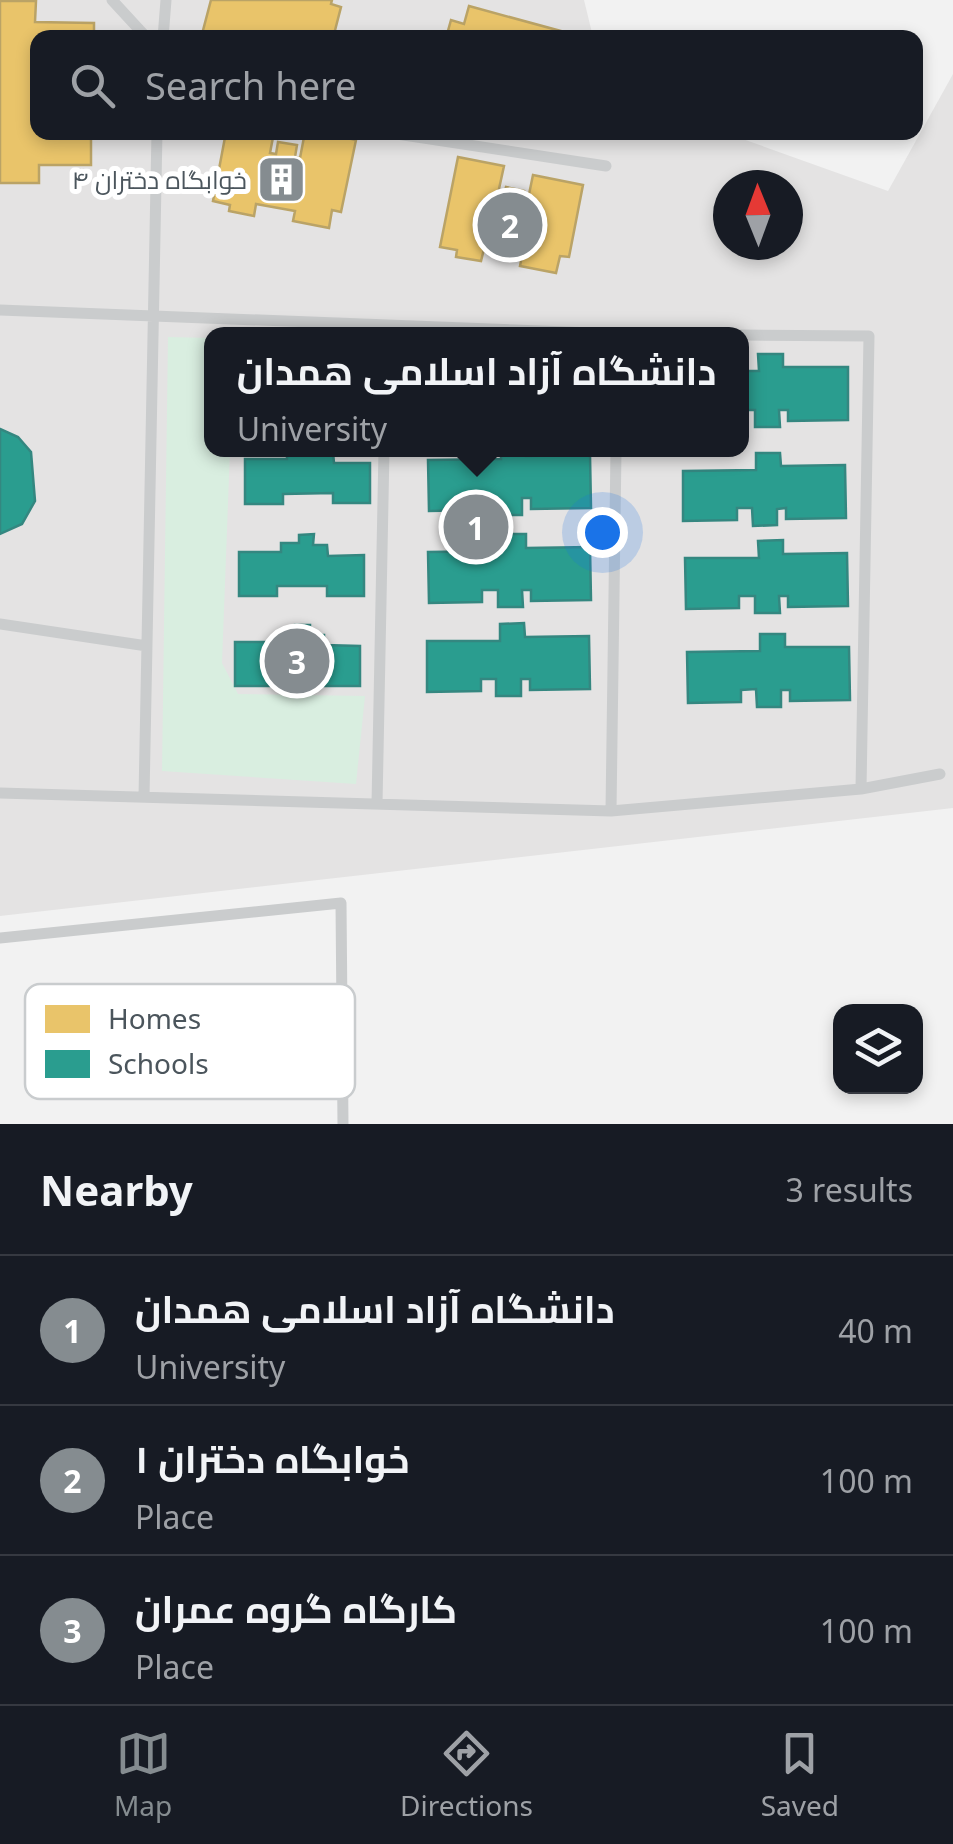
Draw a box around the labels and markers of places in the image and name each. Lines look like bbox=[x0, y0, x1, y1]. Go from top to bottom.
building icon: خوابگاه دختران ۴ bbox=[256, 154, 308, 206]
place label: خوابگاه دختران ۴ bbox=[72, 162, 247, 196]
pin: 2 bbox=[478, 188, 542, 262]
pin: 1 bbox=[444, 490, 508, 564]
pin: 3 bbox=[264, 624, 330, 698]

